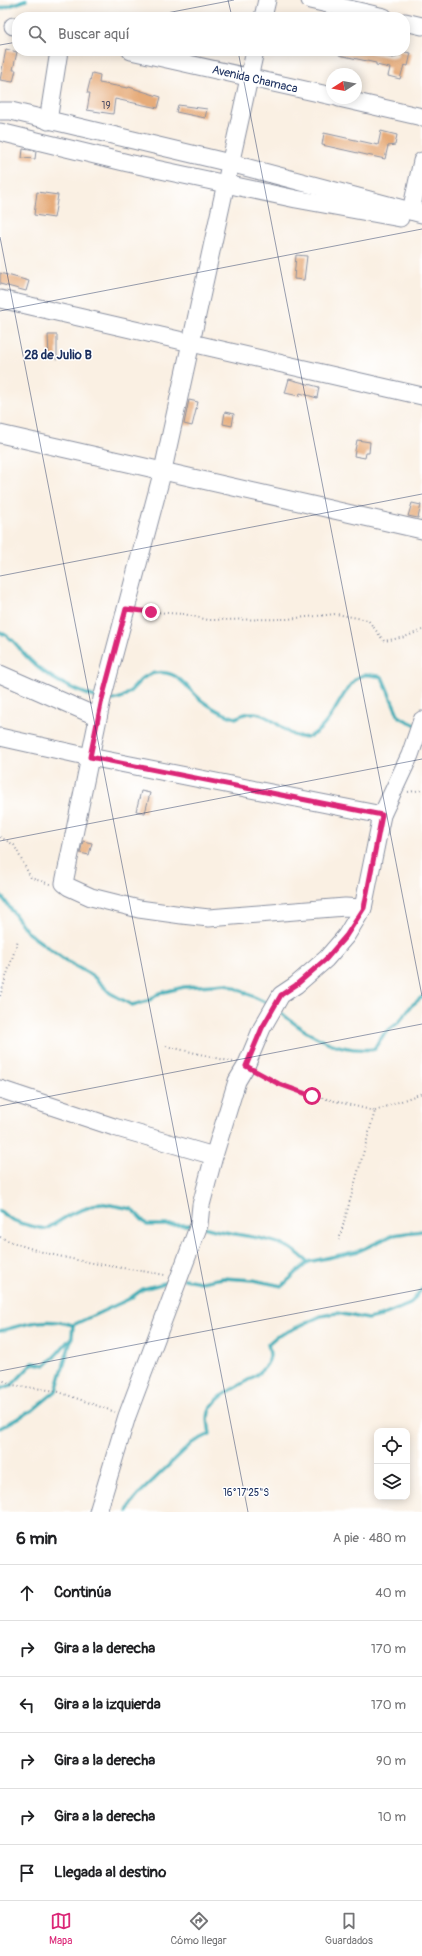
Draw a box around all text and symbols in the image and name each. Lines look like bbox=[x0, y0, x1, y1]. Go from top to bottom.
search box bbox=[12, 12, 410, 56]
icon: search bbox=[26, 23, 48, 45]
text: Buscar aquí bbox=[58, 25, 130, 44]
street label: Avenida Chamaca bbox=[210, 62, 300, 97]
north arrow bbox=[326, 68, 362, 104]
house number: 19 bbox=[101, 100, 111, 112]
district label: 28 de Julio B bbox=[24, 347, 92, 363]
route end bbox=[142, 603, 160, 621]
route start bbox=[303, 1087, 321, 1105]
map controls bbox=[374, 1428, 410, 1500]
button: locate bbox=[374, 1428, 410, 1464]
button: layers bbox=[374, 1464, 410, 1500]
text: 16°17'25"S bbox=[223, 1487, 269, 1499]
text: 6 min bbox=[16, 1528, 57, 1549]
text: A pie · 480 m bbox=[333, 1530, 406, 1546]
icon: ahead bbox=[16, 1582, 38, 1604]
text: Continúa bbox=[54, 1583, 111, 1602]
text: 40 m bbox=[375, 1585, 406, 1601]
icon: right bbox=[16, 1638, 38, 1660]
text: Gira a la derecha bbox=[54, 1639, 155, 1658]
text: 170 m bbox=[371, 1641, 406, 1657]
icon: left bbox=[16, 1694, 38, 1716]
text: Gira a la izquierda bbox=[54, 1695, 161, 1714]
text: 170 m bbox=[371, 1697, 406, 1713]
icon: right bbox=[16, 1750, 38, 1772]
text: Gira a la derecha bbox=[54, 1751, 155, 1770]
text: 90 m bbox=[376, 1753, 406, 1769]
icon: right bbox=[16, 1806, 38, 1828]
text: Gira a la derecha bbox=[54, 1807, 155, 1826]
text: 10 m bbox=[378, 1809, 406, 1825]
icon: arrive bbox=[16, 1862, 38, 1884]
text: Llegada al destino bbox=[54, 1863, 166, 1882]
tab: Mapa bbox=[49, 1910, 72, 1947]
tab: Cómo llegar bbox=[171, 1910, 227, 1947]
tab: Guardados bbox=[325, 1910, 373, 1947]

